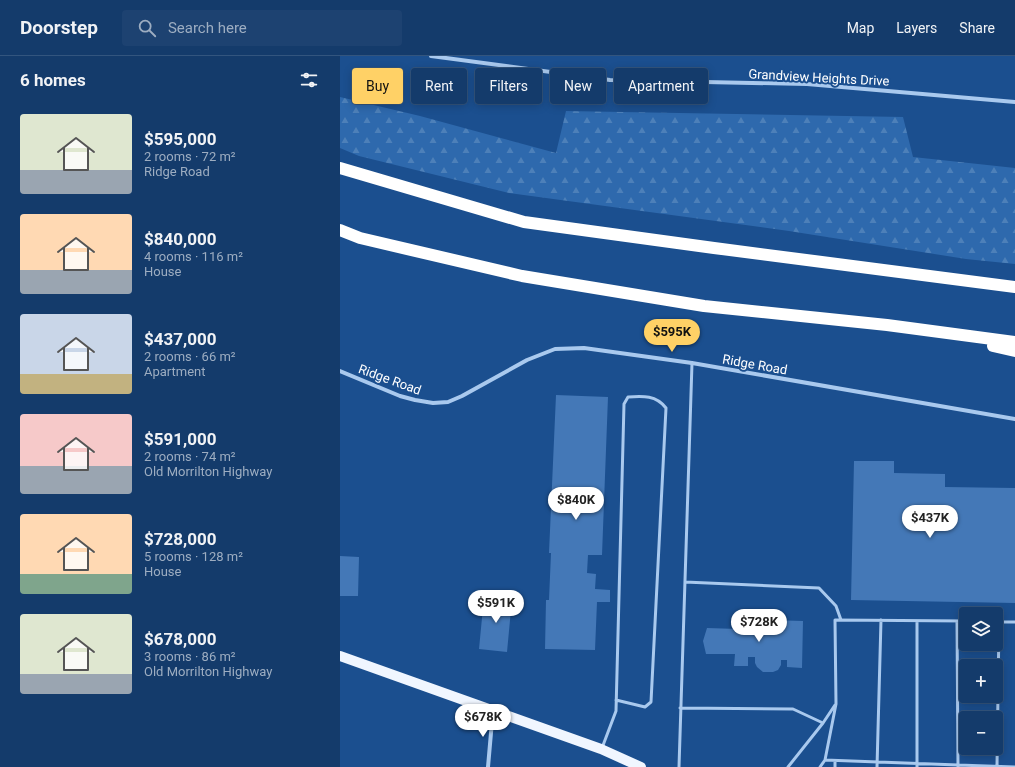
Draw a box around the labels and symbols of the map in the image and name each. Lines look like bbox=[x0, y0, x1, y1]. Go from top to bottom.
street label: Grandview Heights Drive bbox=[748, 66, 890, 89]
pin: $595K bbox=[644, 319, 700, 353]
street label: Ridge Road bbox=[721, 351, 789, 378]
street label: Ridge Road bbox=[356, 361, 423, 398]
pin: $840K bbox=[548, 487, 604, 521]
pin: $437K bbox=[902, 505, 958, 539]
pin: $591K bbox=[468, 590, 524, 624]
pin: $728K bbox=[731, 609, 787, 643]
pin: $678K bbox=[455, 704, 511, 738]

